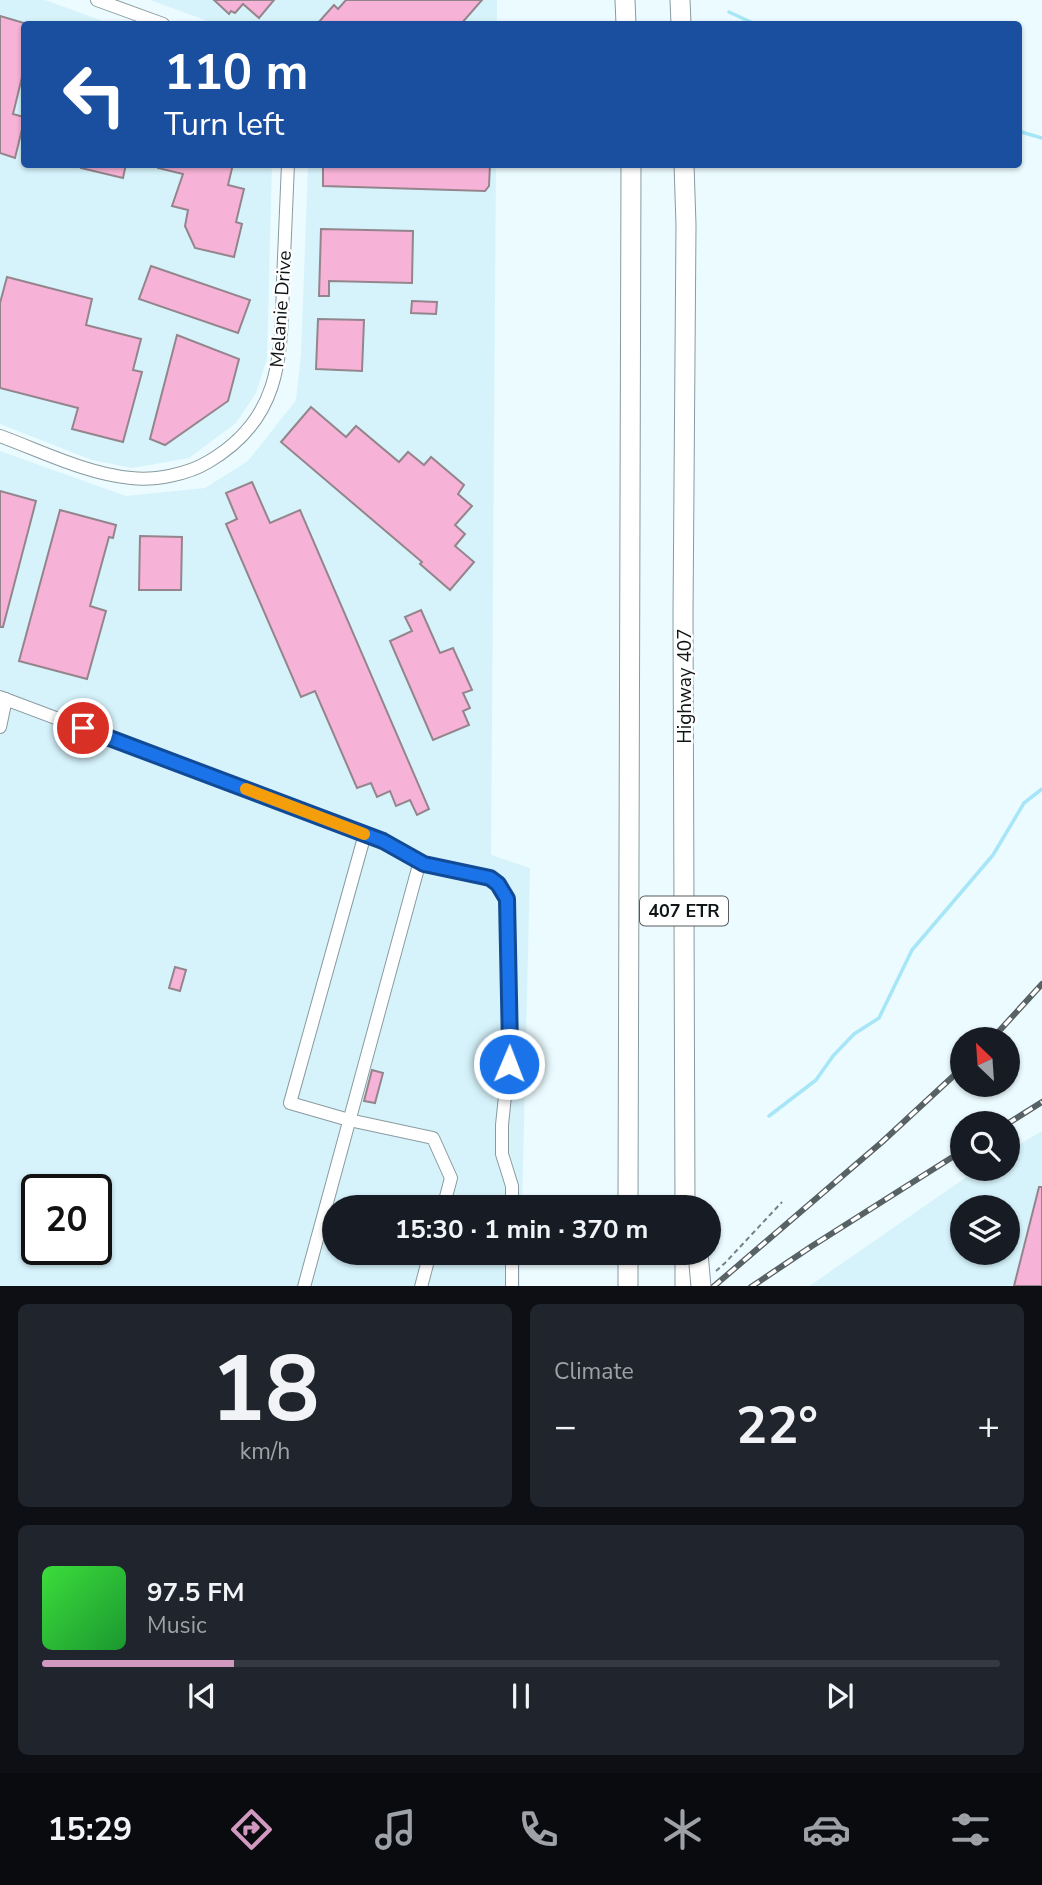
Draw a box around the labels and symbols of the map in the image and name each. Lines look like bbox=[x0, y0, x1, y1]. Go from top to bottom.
street label: Melanie Drive bbox=[264, 250, 298, 368]
street label: Highway 407 bbox=[672, 628, 698, 744]
pin bbox=[53, 698, 113, 758]
road number: 407 ETR bbox=[640, 896, 728, 926]
position arrow bbox=[472, 1027, 546, 1101]
north arrow bbox=[950, 1027, 1020, 1097]
speed limit sign: 20 bbox=[21, 1174, 112, 1265]

